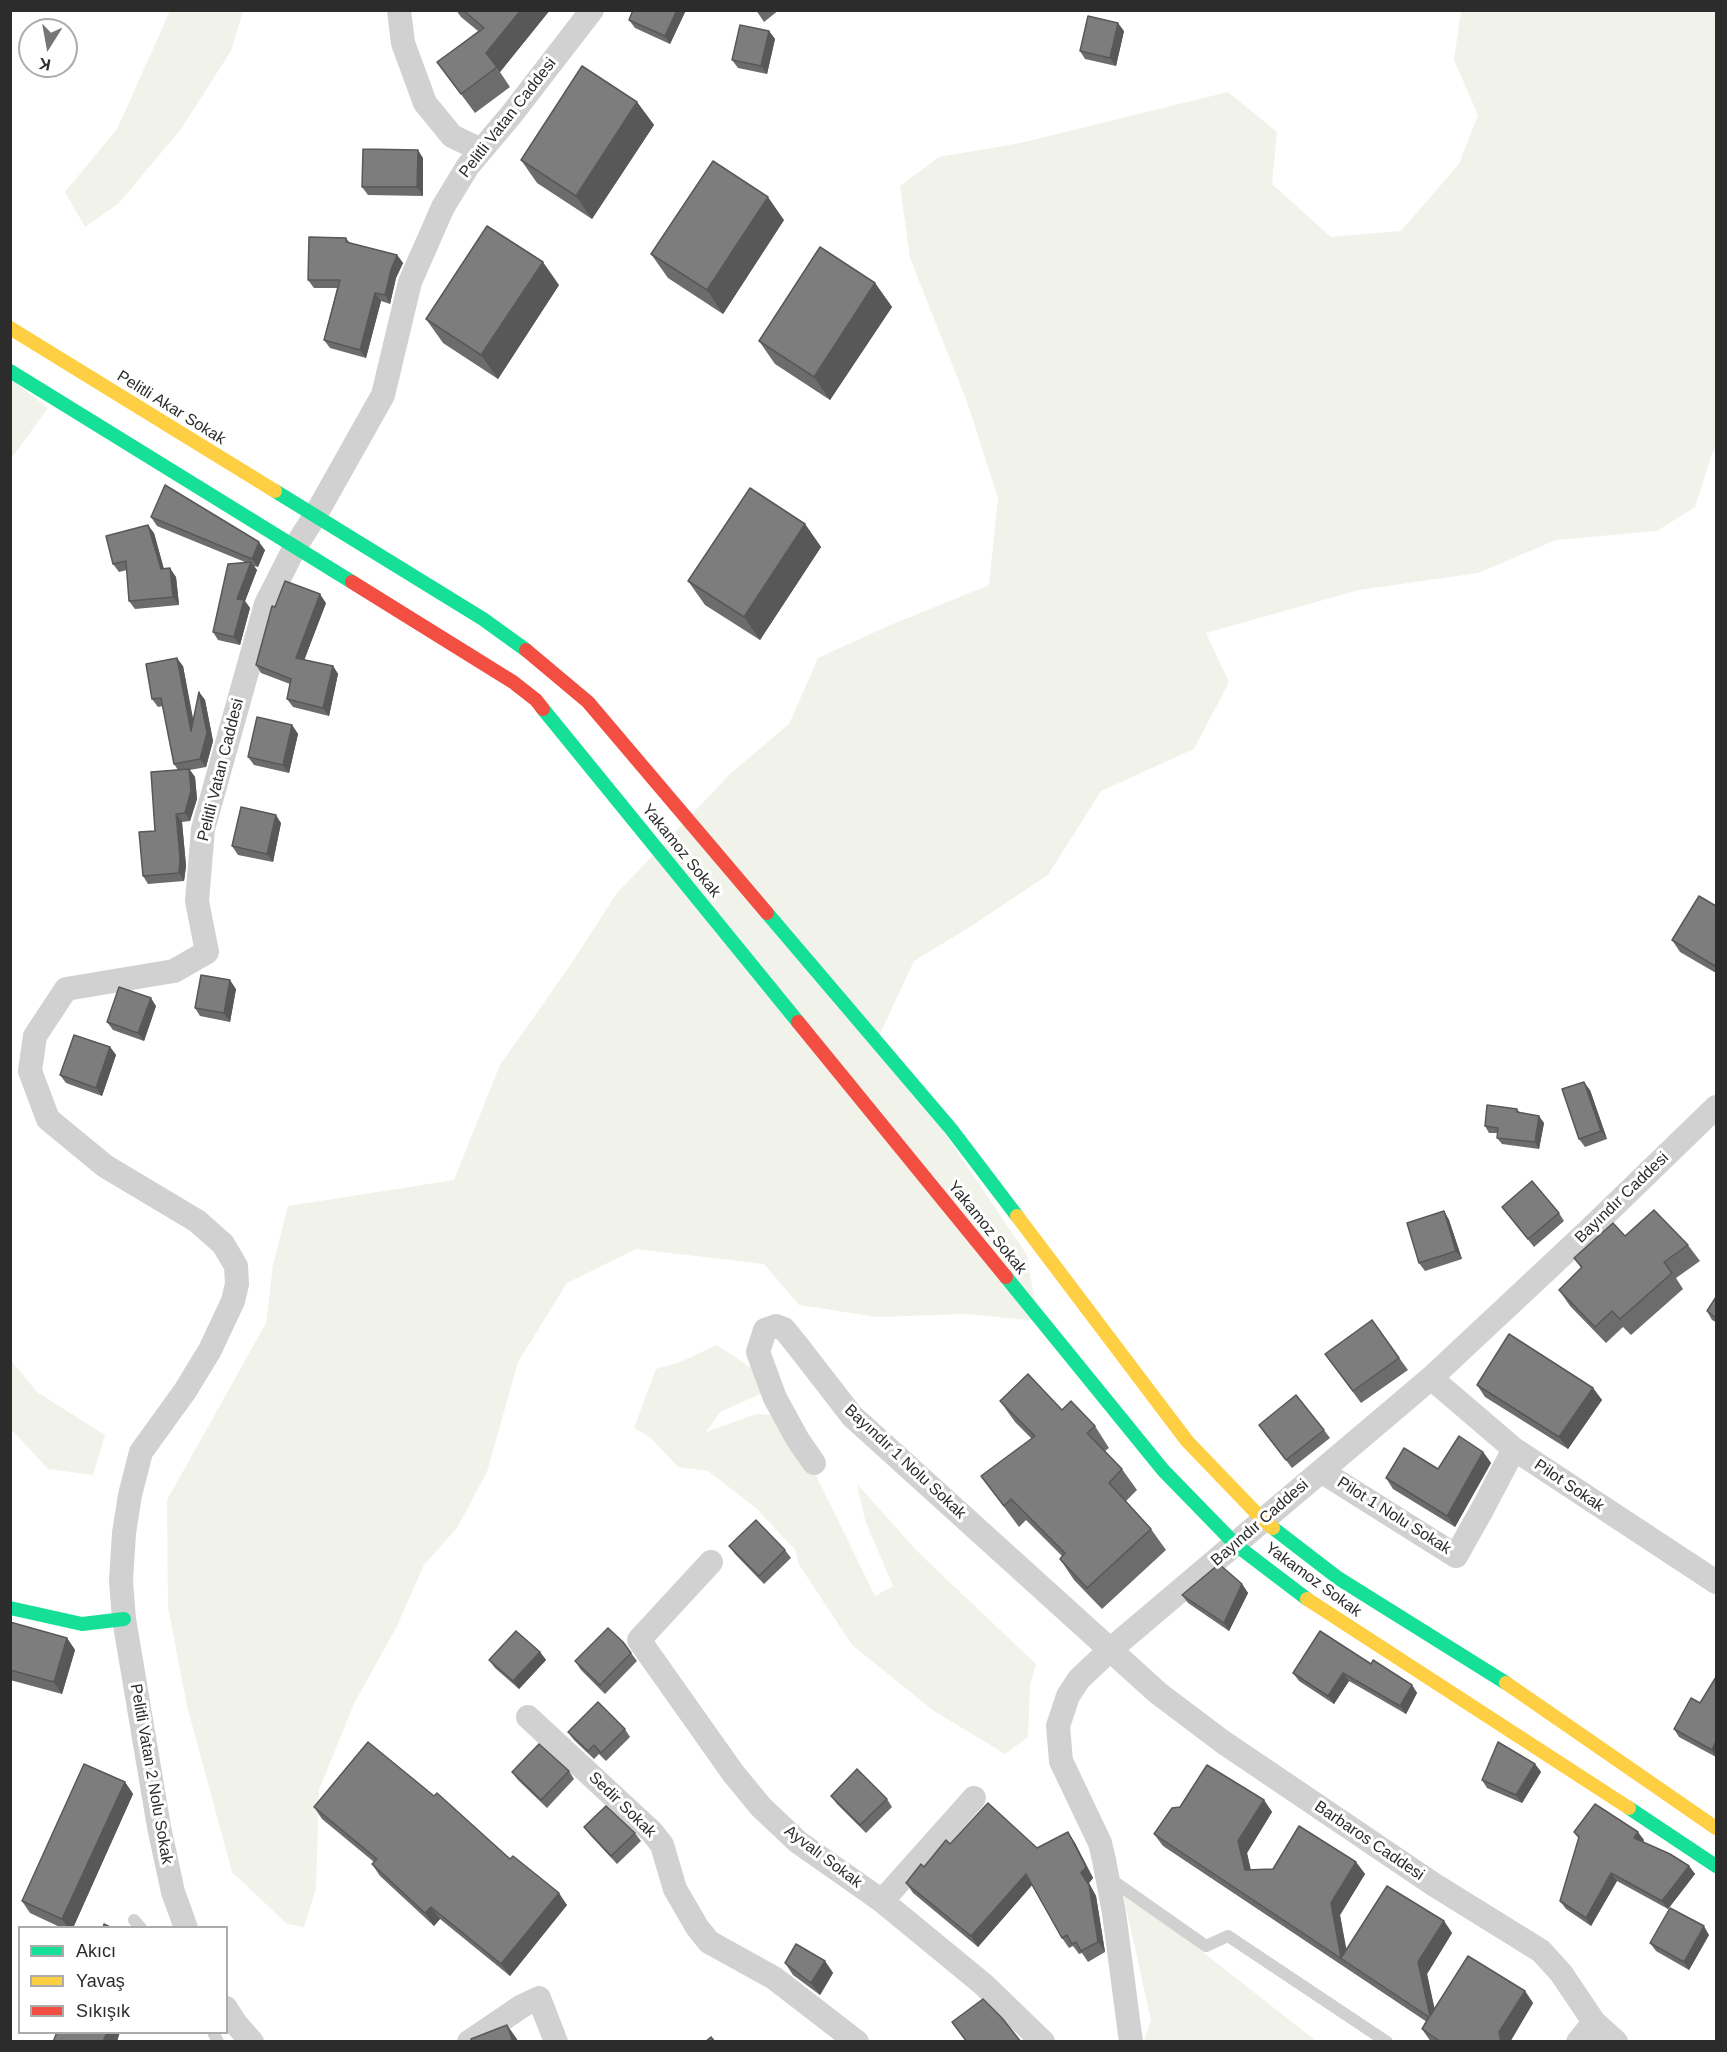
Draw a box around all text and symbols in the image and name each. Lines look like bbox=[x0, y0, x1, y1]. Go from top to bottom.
north arrow bbox=[18, 18, 78, 78]
street label: Pelitli Vatan Caddesi bbox=[455, 54, 561, 182]
text: K bbox=[38, 55, 52, 74]
street label: Pelitli Akar Sokak bbox=[113, 367, 229, 449]
street label: Pelitli Vatan Caddesi bbox=[194, 697, 248, 843]
street label: Yakamoz Sokak bbox=[638, 800, 724, 902]
street label: Bayındır Caddesi bbox=[1571, 1148, 1673, 1248]
street label: Yakamoz Sokak bbox=[944, 1177, 1030, 1279]
street label: Bayındır 1 Nolu Sokak bbox=[840, 1401, 970, 1523]
street label: Pilot Sokak bbox=[1530, 1456, 1608, 1516]
street label: Pilot 1 Nolu Sokak bbox=[1333, 1473, 1455, 1559]
street label: Bayındır Caddesi bbox=[1207, 1475, 1313, 1571]
street label: Yakamoz Sokak bbox=[1261, 1539, 1365, 1621]
street label: Pelitli Vatan 2 Nolu Sokak bbox=[126, 1682, 176, 1866]
street label: Sedir Sokak bbox=[584, 1768, 660, 1842]
street label: Barbaros Caddesi bbox=[1311, 1797, 1427, 1885]
street label: Ayvalı Sokak bbox=[780, 1822, 866, 1892]
legend bbox=[18, 1926, 228, 2034]
text: Akıcı bbox=[76, 1941, 116, 1961]
text: Yavaş bbox=[76, 1971, 125, 1991]
text: Sıkışık bbox=[76, 2001, 130, 2021]

